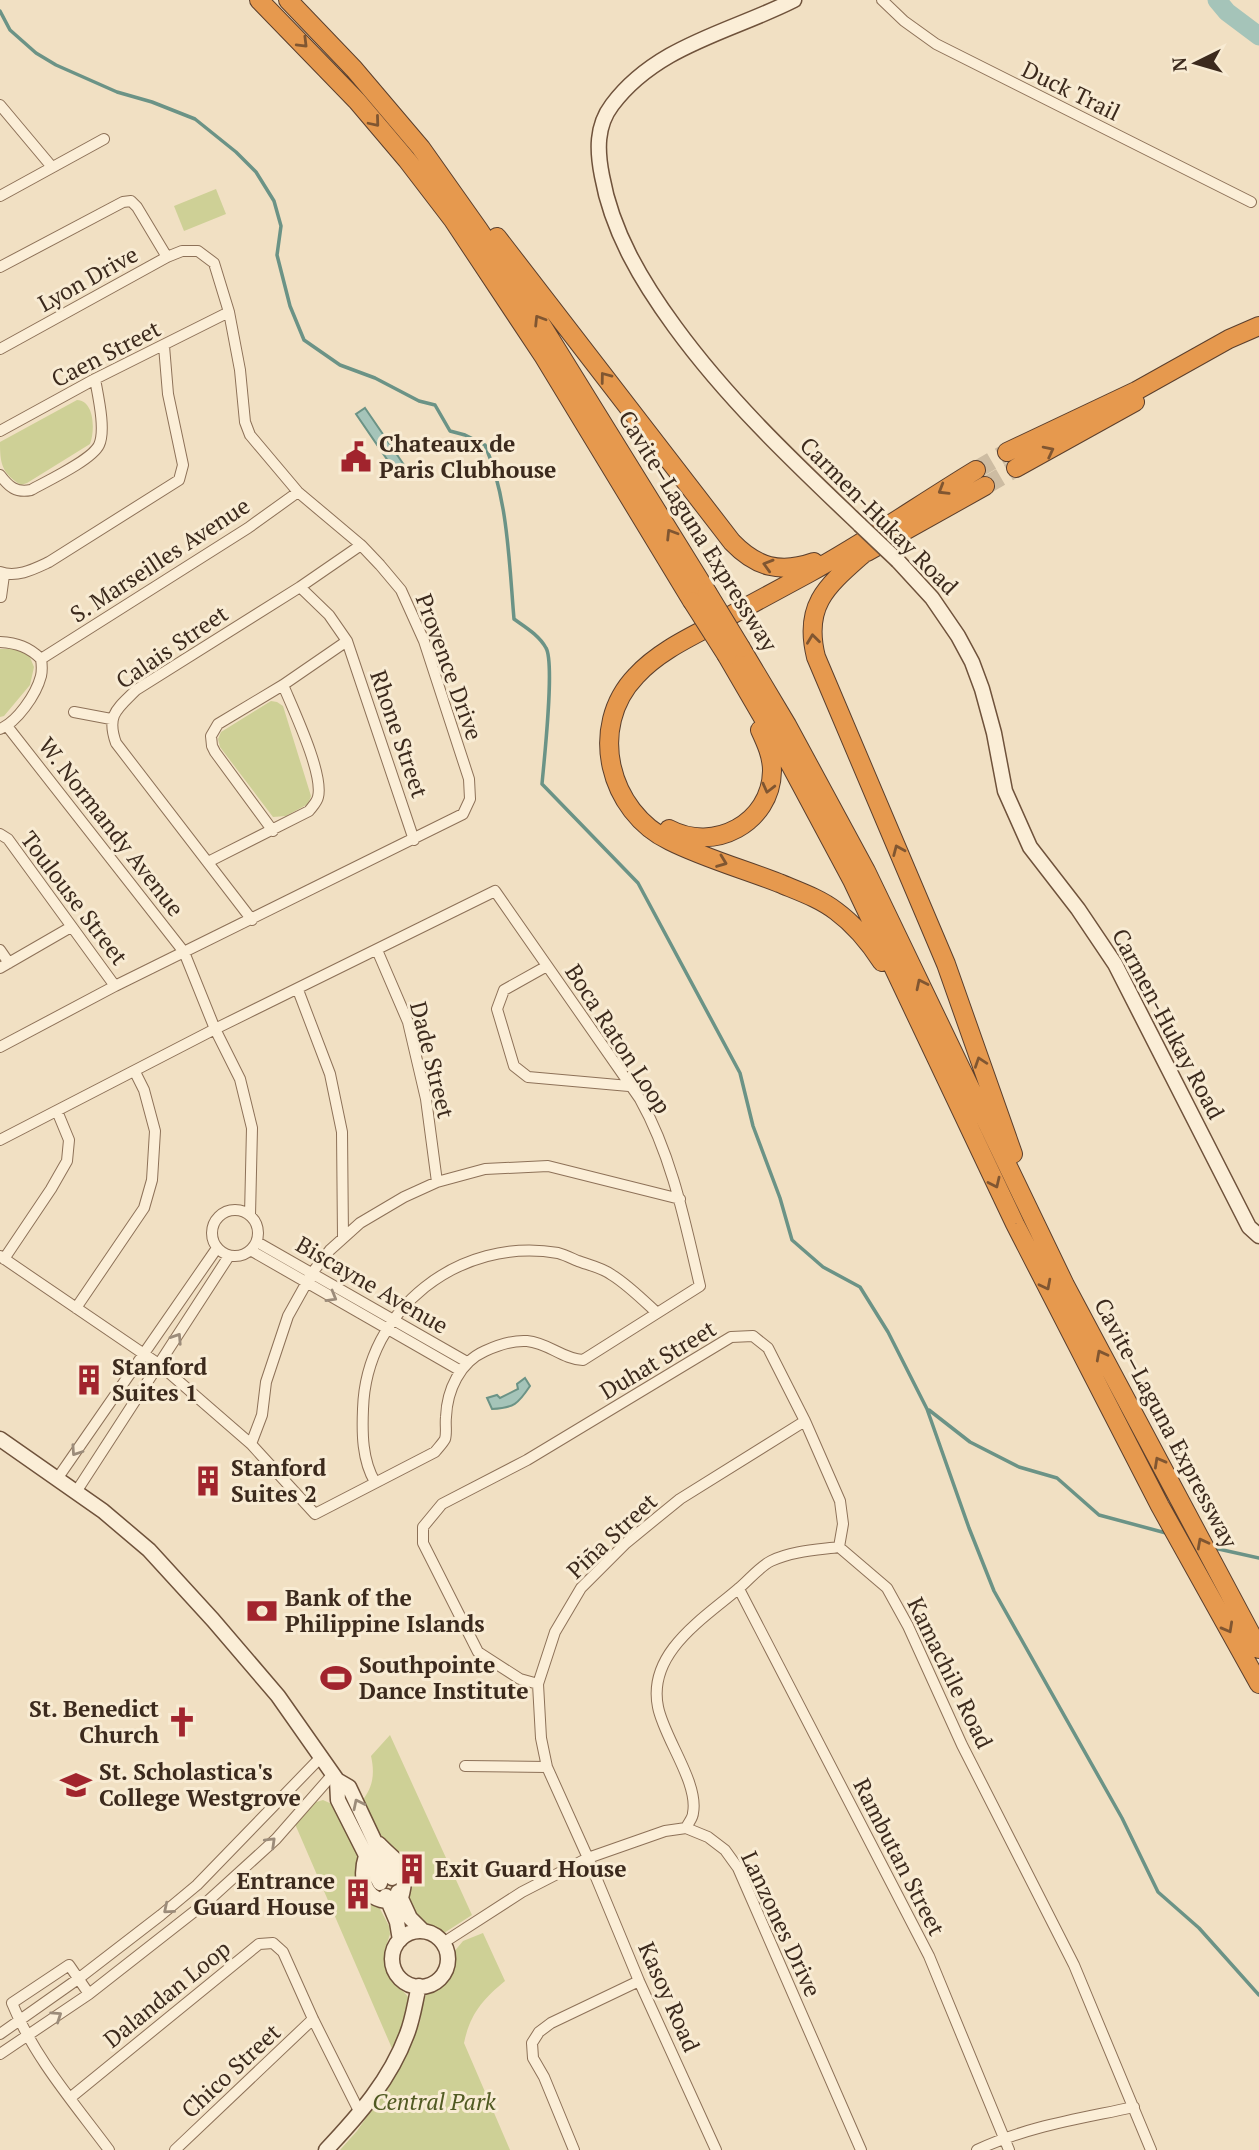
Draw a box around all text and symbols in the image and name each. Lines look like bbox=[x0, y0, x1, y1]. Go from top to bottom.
north arrow bbox=[1161, 28, 1231, 98]
one-way arrow bbox=[294, 35, 307, 48]
street label: Duck Trail bbox=[1017, 53, 1125, 128]
text: N bbox=[1165, 56, 1192, 73]
one-way arrow bbox=[367, 114, 379, 127]
street label: Lyon Drive bbox=[32, 238, 143, 319]
street label: Caen Street bbox=[46, 313, 166, 394]
one-way arrow bbox=[534, 315, 547, 328]
one-way arrow bbox=[601, 372, 613, 384]
street label: Cavite–Laguna Expressway bbox=[611, 404, 786, 657]
place label: Chateaux de Paris Clubhouse bbox=[379, 428, 556, 485]
street label: Carmen-Hukay Road bbox=[793, 430, 965, 602]
public building icon: Chateaux de Paris Clubhouse bbox=[339, 440, 373, 474]
one-way arrow bbox=[1042, 445, 1054, 459]
one-way arrow bbox=[937, 482, 950, 495]
street label: S. Marseilles Avenue bbox=[64, 490, 255, 629]
one-way arrow bbox=[667, 529, 680, 542]
one-way arrow bbox=[762, 558, 774, 573]
street label: Provence Drive bbox=[409, 589, 490, 744]
street label: Calais Street bbox=[110, 597, 234, 695]
one-way arrow bbox=[806, 634, 821, 645]
street label: Rhone Street bbox=[363, 666, 436, 802]
street label: W. Normandy Avenue bbox=[32, 731, 191, 923]
one-way arrow bbox=[762, 782, 776, 794]
street label: Toulouse Street bbox=[14, 824, 135, 971]
one-way arrow bbox=[892, 845, 906, 857]
one-way arrow bbox=[715, 853, 727, 867]
street label: Carmen-Hukay Road bbox=[1105, 923, 1232, 1125]
street label: Boca Raton Loop bbox=[558, 958, 678, 1120]
one-way arrow bbox=[916, 979, 930, 991]
street label: Dade Street bbox=[403, 998, 462, 1122]
one-way arrow bbox=[974, 1056, 988, 1069]
one-way arrow bbox=[987, 1176, 1001, 1188]
street label: Biscayne Avenue bbox=[291, 1228, 454, 1341]
one-way arrow bbox=[1037, 1278, 1051, 1290]
one-way arrow bbox=[324, 1289, 337, 1302]
street label: Cavite–Laguna Expressway bbox=[1087, 1293, 1246, 1553]
street label: Duhat Street bbox=[594, 1313, 722, 1406]
one-way arrow bbox=[169, 1332, 182, 1345]
one-way arrow bbox=[1096, 1350, 1109, 1362]
place label: Stanford Suites 1 bbox=[112, 1351, 207, 1408]
building icon: Stanford Suites 1 bbox=[72, 1363, 106, 1397]
one-way arrow bbox=[72, 1443, 84, 1456]
place label: Stanford Suites 2 bbox=[231, 1452, 326, 1509]
one-way arrow bbox=[1154, 1457, 1167, 1470]
building icon: Stanford Suites 2 bbox=[191, 1464, 225, 1498]
street label: Piña Street bbox=[560, 1485, 664, 1585]
one-way arrow bbox=[1197, 1538, 1211, 1551]
place label: Bank of the Philippine Islands bbox=[285, 1582, 485, 1639]
street label: Kamachile Road bbox=[900, 1592, 1001, 1754]
bank icon: Bank of the Philippine Islands bbox=[245, 1594, 279, 1628]
one-way arrow bbox=[1220, 1621, 1233, 1633]
place label: Southpointe Dance Institute bbox=[359, 1649, 529, 1706]
sports icon: Southpointe Dance Institute bbox=[319, 1661, 353, 1695]
place label: St. Benedict Church bbox=[29, 1693, 159, 1750]
church icon: St. Benedict Church bbox=[165, 1705, 199, 1739]
place label: St. Scholastica's College Westgrove bbox=[99, 1756, 301, 1813]
school or university icon: St. Scholastica's College Westgrove bbox=[59, 1768, 93, 1802]
street label: Rambutan Street bbox=[846, 1773, 953, 1941]
one-way arrow bbox=[352, 1798, 366, 1811]
one-way arrow bbox=[263, 1838, 276, 1851]
street label: Lanzones Drive bbox=[734, 1846, 829, 2002]
building icon: Exit Guard House bbox=[395, 1852, 429, 1886]
place label: Exit Guard House bbox=[435, 1853, 627, 1884]
place label: Entrance Guard House bbox=[193, 1865, 335, 1922]
building icon: Entrance Guard House bbox=[341, 1877, 375, 1911]
one-way arrow bbox=[164, 1901, 177, 1913]
street label: Dalandan Loop bbox=[97, 1933, 237, 2054]
street label: Kasoy Road bbox=[631, 1937, 708, 2057]
one-way arrow bbox=[49, 2012, 62, 2024]
street label: Chico Street bbox=[174, 2016, 287, 2125]
park label: Central Park bbox=[372, 2086, 497, 2117]

